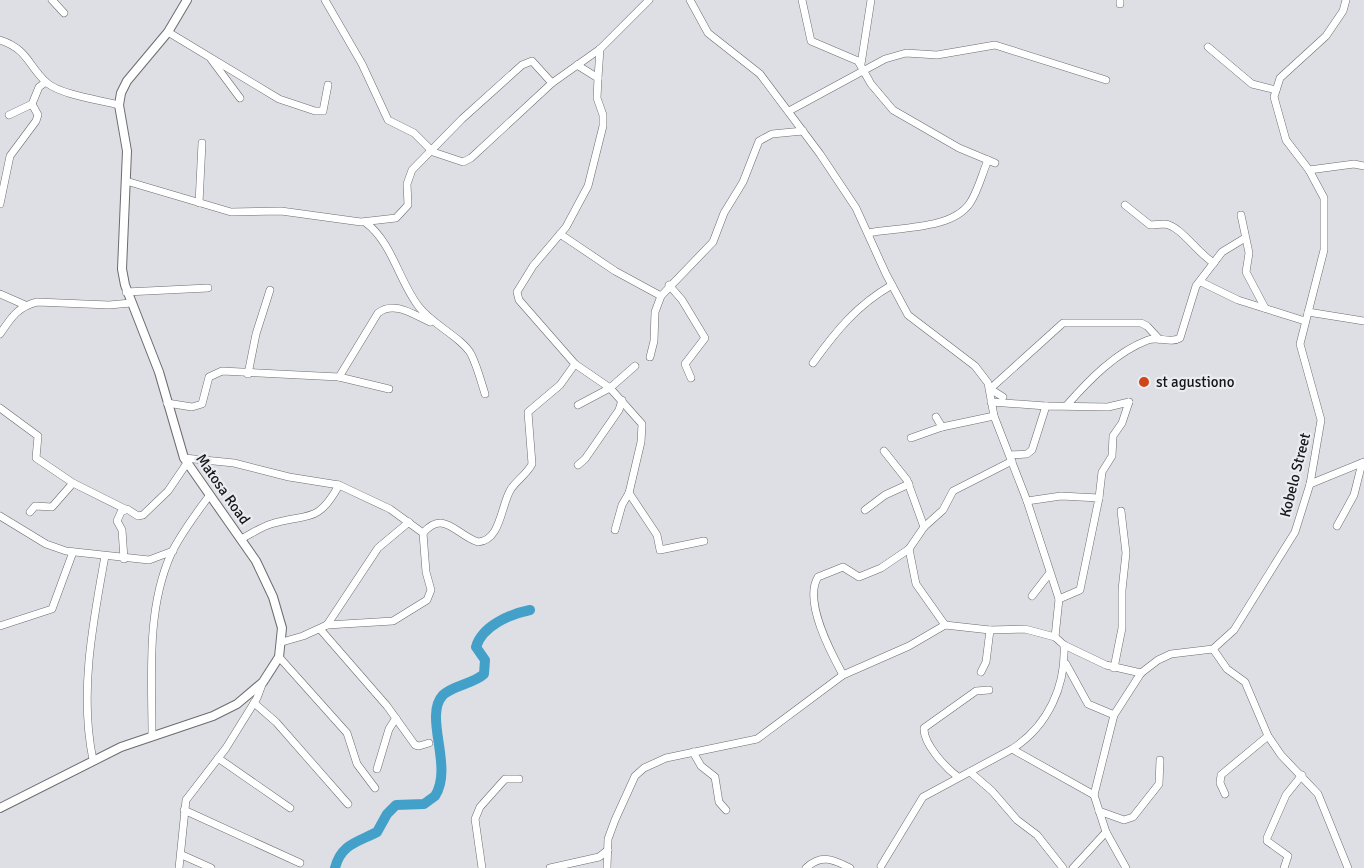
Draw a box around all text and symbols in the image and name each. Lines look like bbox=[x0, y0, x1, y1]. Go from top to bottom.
place label: st agustiono bbox=[1156, 373, 1235, 391]
marker: st agustiono bbox=[1137, 375, 1151, 389]
street label: Kobelo Street bbox=[1276, 431, 1314, 519]
street label: Matosa Road bbox=[192, 450, 254, 528]

